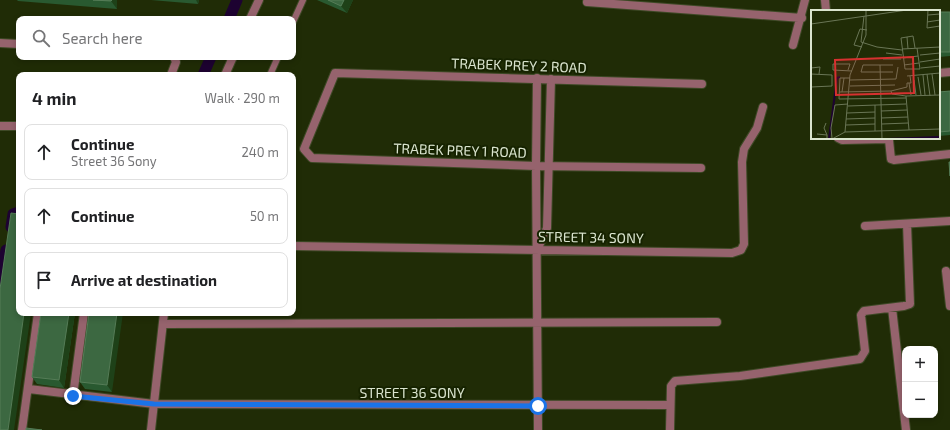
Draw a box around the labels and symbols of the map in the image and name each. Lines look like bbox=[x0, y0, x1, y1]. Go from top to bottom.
inset map bbox=[811, 10, 940, 139]
street label: TRABEK PREY 2 ROAD bbox=[451, 54, 587, 76]
street label: TRABEK PREY 1 ROAD bbox=[393, 139, 527, 161]
street label: STREET 34 SONY bbox=[538, 228, 644, 246]
street label: STREET 36 SONY bbox=[359, 384, 465, 401]
route end bbox=[64, 387, 82, 405]
route start bbox=[529, 397, 547, 415]

